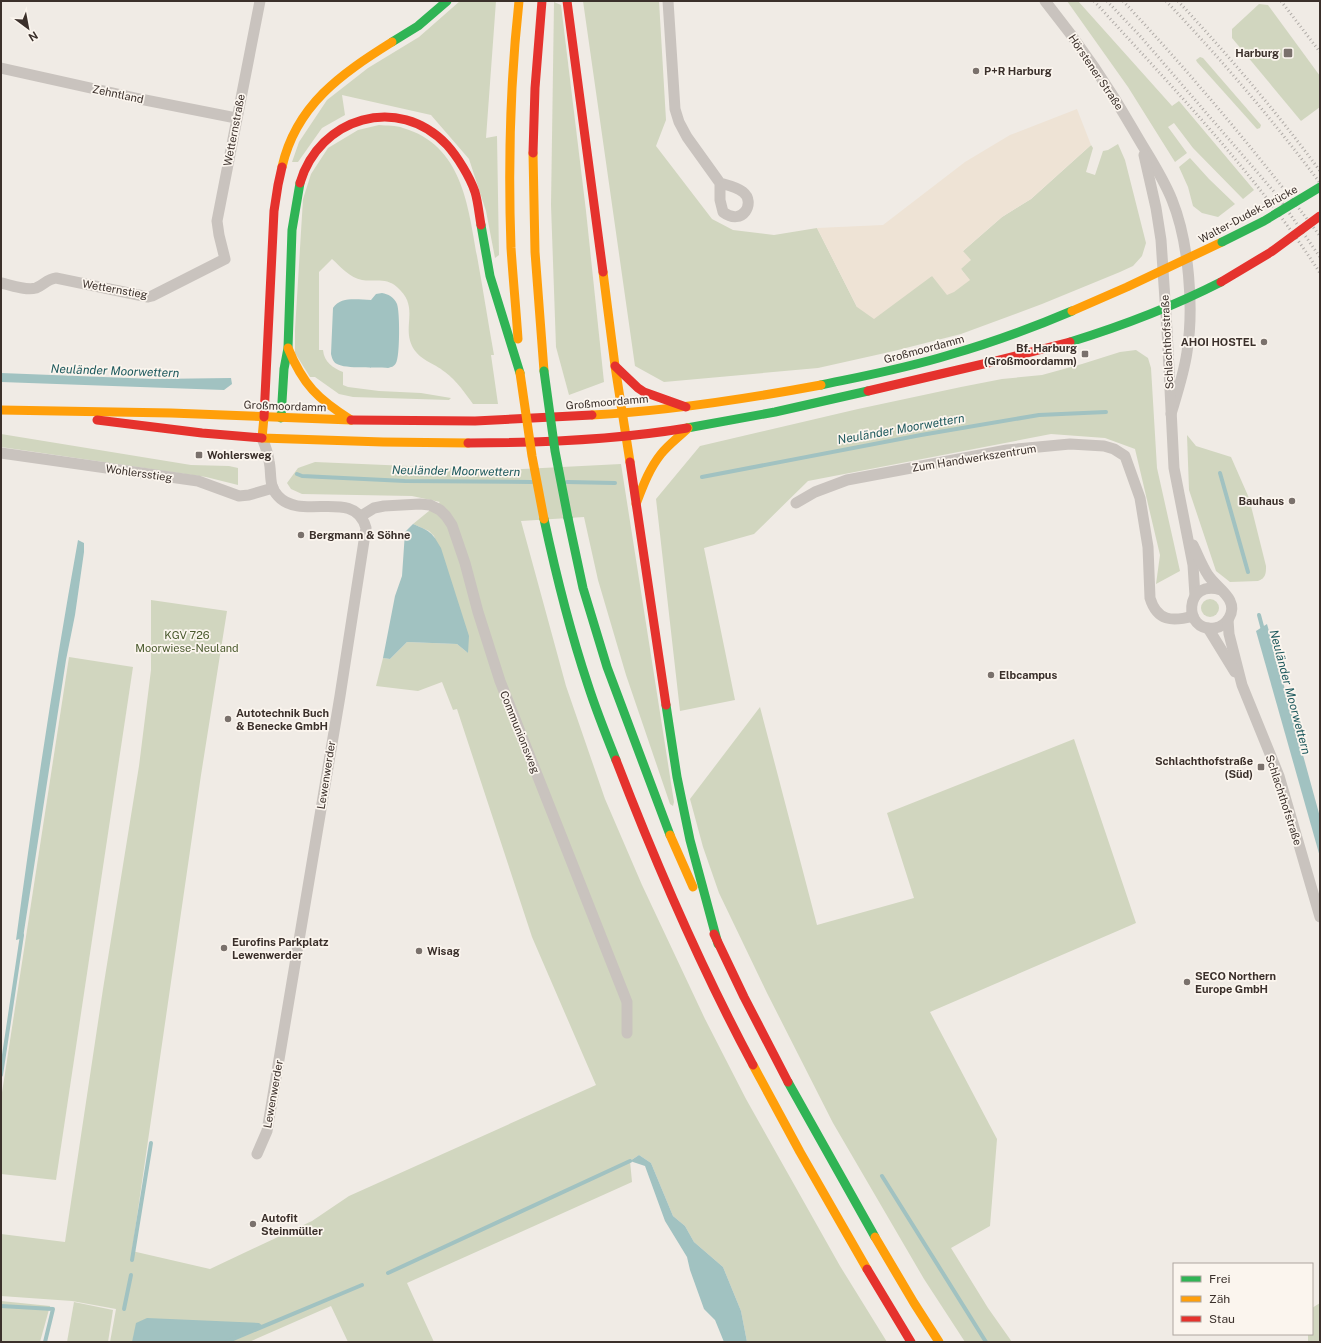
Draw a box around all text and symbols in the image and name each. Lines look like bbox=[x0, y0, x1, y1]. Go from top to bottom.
north arrow bbox=[8, 8, 48, 48]
text: N bbox=[26, 29, 40, 44]
street label: Hörstener Straße bbox=[1066, 32, 1126, 112]
place label: Harburg bbox=[1235, 47, 1279, 59]
marker: Harburg bbox=[1282, 47, 1294, 59]
place label: P+R Harburg bbox=[984, 65, 1052, 77]
marker: P+R Harburg bbox=[971, 66, 981, 76]
street label: Zehntland bbox=[91, 83, 145, 105]
street label: Wetternstraße bbox=[221, 93, 247, 167]
street label: Walter-Dudek-Brücke bbox=[1197, 183, 1299, 245]
street label: Wetternstieg bbox=[81, 277, 149, 301]
street label: Schlachthofstraße bbox=[1159, 294, 1175, 390]
street label: Großmoordamm bbox=[882, 332, 966, 366]
place label: AHOI HOSTEL bbox=[1181, 336, 1256, 348]
marker: AHOI HOSTEL bbox=[1259, 337, 1269, 347]
place label: Bf. Harburg (Großmoordamm) bbox=[984, 342, 1077, 367]
marker: Bf. Harburg (Großmoordamm) bbox=[1080, 349, 1090, 359]
water label: Neuländer Moorwettern bbox=[50, 362, 180, 380]
street label: Großmoordamm bbox=[565, 392, 649, 412]
street label: Großmoordamm bbox=[243, 399, 327, 413]
water label: Neuländer Moorwettern bbox=[836, 411, 966, 447]
street label: Zum Handwerkszentrum bbox=[911, 442, 1037, 474]
place label: Wohlersweg bbox=[207, 449, 272, 461]
marker: Wohlersweg bbox=[194, 450, 204, 460]
street label: Wohlersstieg bbox=[105, 462, 173, 484]
water label: Neuländer Moorwettern bbox=[392, 463, 521, 479]
place label: Bauhaus bbox=[1239, 495, 1284, 507]
marker: Bauhaus bbox=[1287, 496, 1297, 506]
place label: Bergmann & Söhne bbox=[309, 529, 410, 541]
marker: Bergmann & Söhne bbox=[296, 530, 306, 540]
water label: Neuländer Moorwettern bbox=[1267, 628, 1313, 756]
park label: KGV 726 Moorwiese-Neuland bbox=[135, 629, 239, 654]
place label: Elbcampus bbox=[999, 669, 1057, 681]
marker: Elbcampus bbox=[986, 670, 996, 680]
street label: Communionsweg bbox=[498, 689, 542, 775]
place label: Autotechnik Buch & Benecke GmbH bbox=[236, 707, 329, 732]
marker: Autotechnik Buch & Benecke GmbH bbox=[223, 714, 233, 724]
street label: Lewenwerder bbox=[315, 740, 337, 810]
street label: Schlachthofstraße bbox=[1264, 753, 1304, 847]
place label: Schlachthofstraße (Süd) bbox=[1155, 755, 1253, 780]
marker: Schlachthofstraße (Süd) bbox=[1256, 762, 1266, 772]
place label: Eurofins Parkplatz Lewenwerder bbox=[232, 936, 329, 961]
marker: Eurofins Parkplatz Lewenwerder bbox=[219, 943, 229, 953]
place label: Wisag bbox=[427, 945, 460, 957]
marker: Wisag bbox=[414, 946, 424, 956]
place label: SECO Northern Europe GmbH bbox=[1195, 970, 1276, 995]
marker: SECO Northern Europe GmbH bbox=[1182, 977, 1192, 987]
street label: Lewenwerder bbox=[261, 1059, 285, 1129]
place label: Autofit Steinmüller bbox=[261, 1212, 323, 1237]
marker: Autofit Steinmüller bbox=[248, 1219, 258, 1229]
legend bbox=[1173, 1263, 1313, 1335]
text: Frei bbox=[1209, 1272, 1231, 1286]
text: Zäh bbox=[1209, 1292, 1230, 1306]
text: Stau bbox=[1209, 1312, 1235, 1326]

